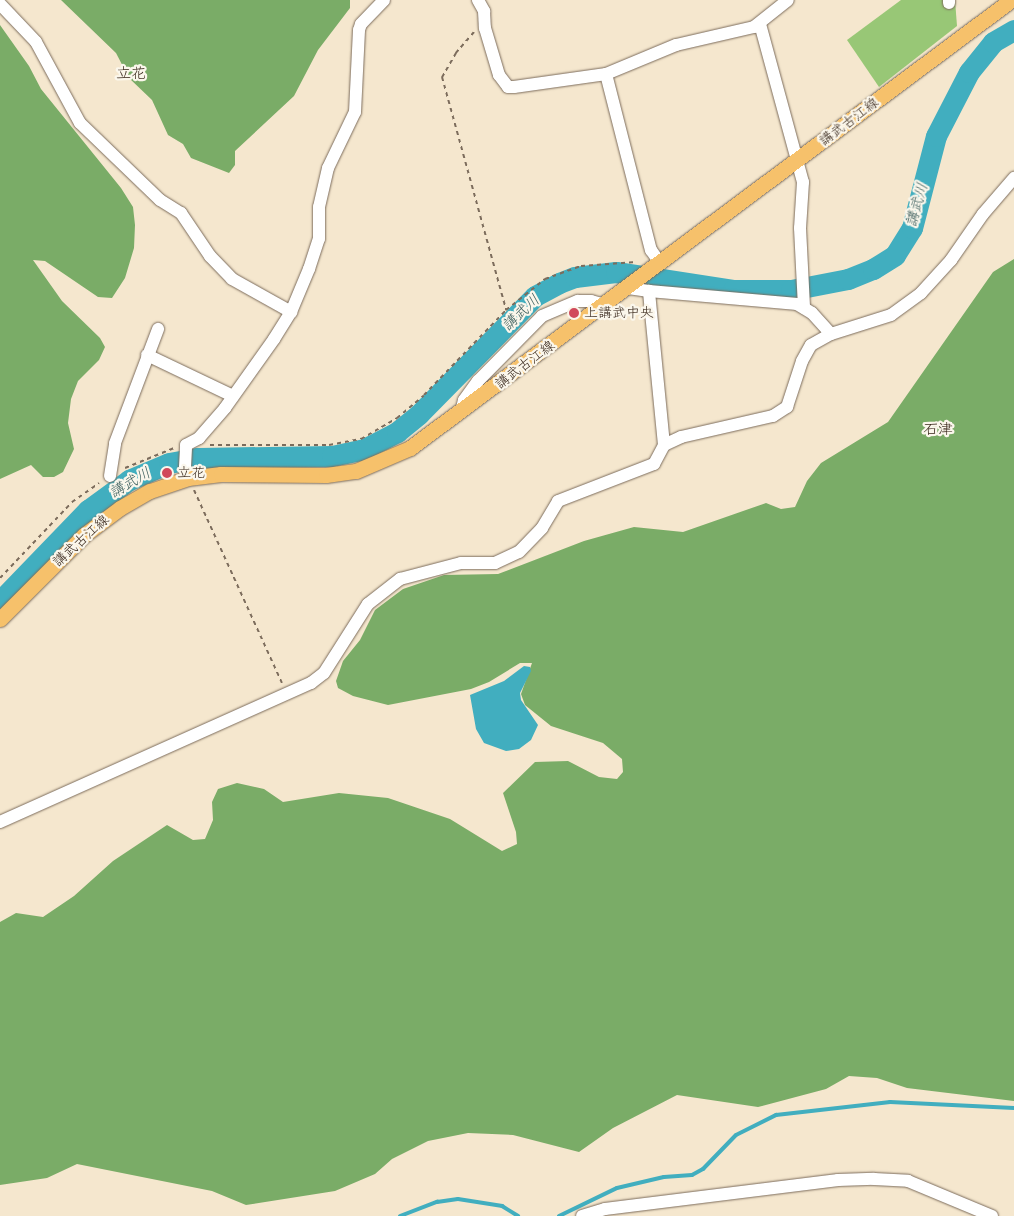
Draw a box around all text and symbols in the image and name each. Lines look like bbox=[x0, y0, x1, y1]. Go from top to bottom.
district label: 立花 bbox=[116, 65, 146, 83]
street label: 講武古江線 bbox=[816, 94, 882, 150]
water label: 講武川 bbox=[902, 181, 932, 229]
water label: 講武川 bbox=[498, 291, 544, 335]
place label: 上講武中央 bbox=[584, 305, 654, 321]
marker: 上講武中央 bbox=[568, 307, 580, 319]
street label: 講武古江線 bbox=[492, 337, 558, 393]
district label: 石津 bbox=[923, 421, 953, 439]
water label: 講武川 bbox=[106, 464, 154, 502]
place label: 立花 bbox=[177, 465, 205, 481]
marker: 立花 bbox=[161, 467, 173, 479]
street label: 講武古江線 bbox=[49, 511, 113, 571]

